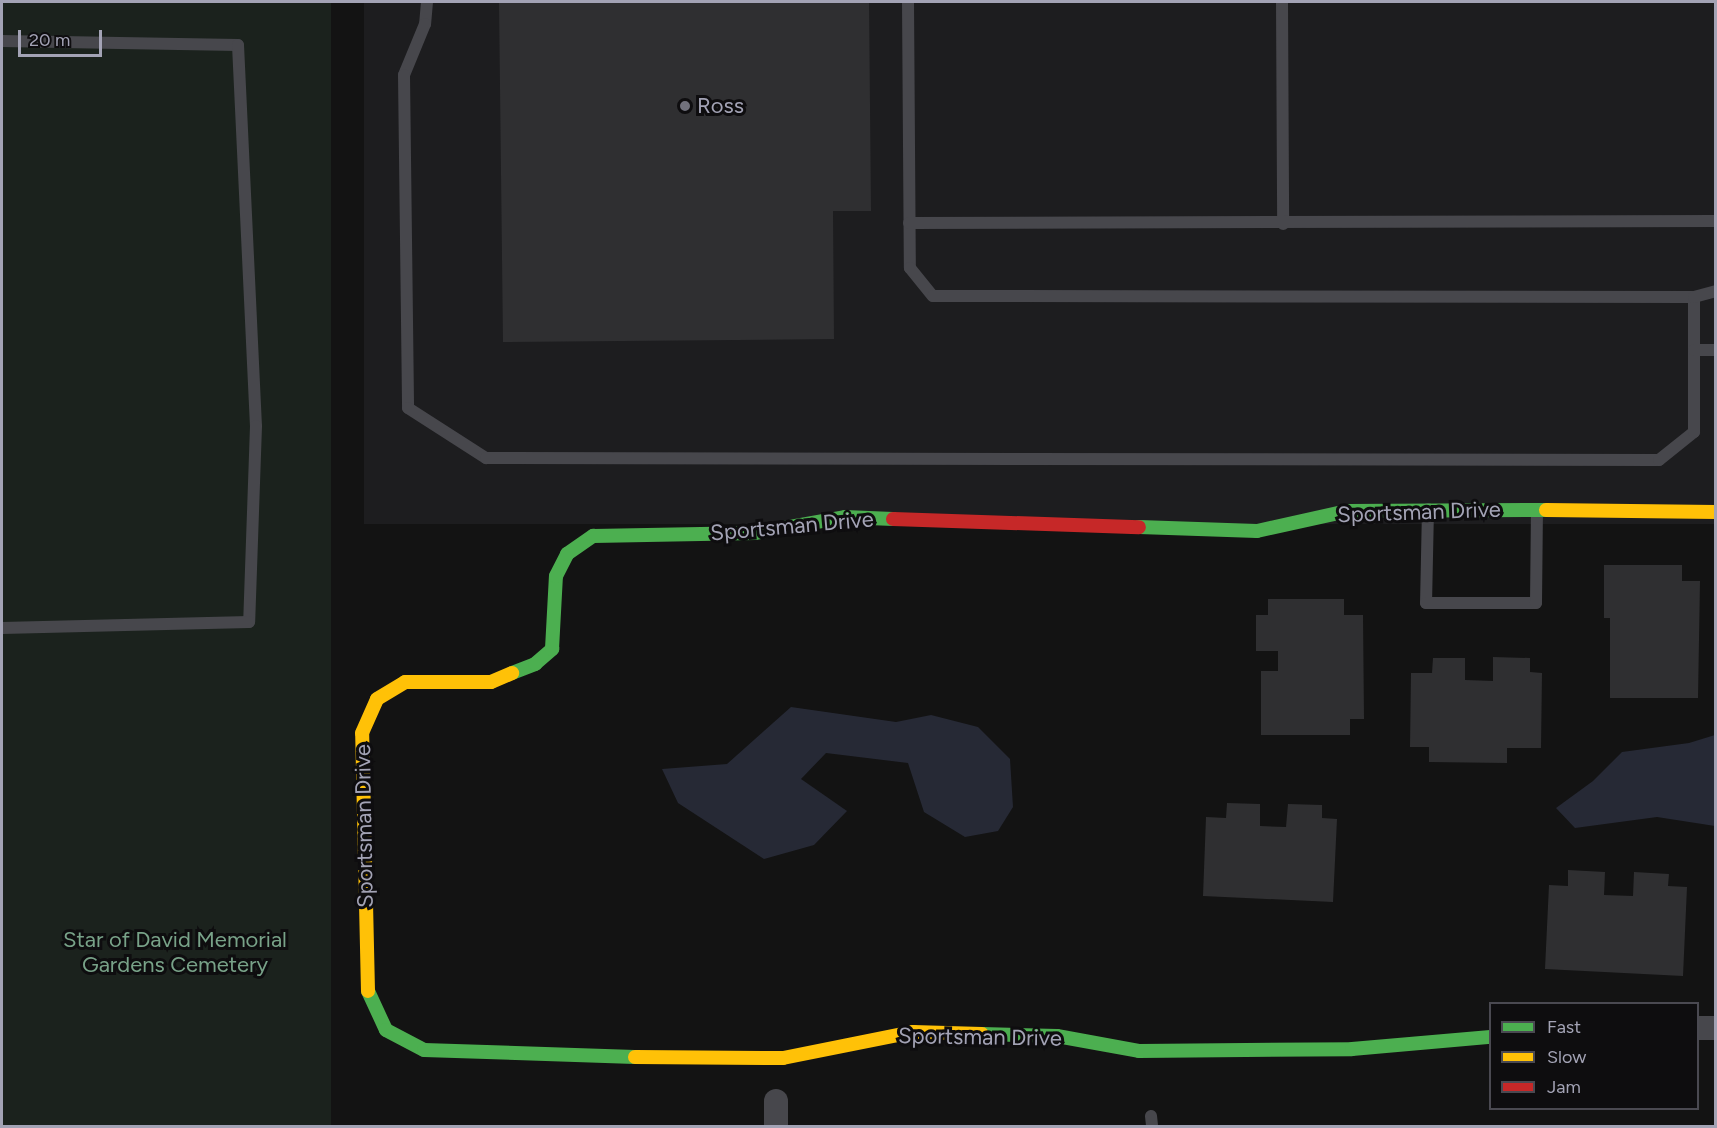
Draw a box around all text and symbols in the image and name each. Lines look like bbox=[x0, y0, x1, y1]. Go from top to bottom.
scale bar bbox=[21, 18, 105, 56]
text: 20 m bbox=[29, 29, 70, 51]
place label: Ross bbox=[697, 93, 744, 119]
marker: Ross bbox=[678, 99, 692, 113]
street label: Sportsman Drive bbox=[1337, 496, 1501, 528]
street label: Sportsman Drive bbox=[709, 506, 875, 546]
street label: Sportsman Drive bbox=[349, 744, 379, 908]
park label: Star of David Memorial Gardens Cemetery bbox=[63, 926, 287, 978]
legend bbox=[1489, 1002, 1699, 1110]
text: Fast bbox=[1547, 1016, 1581, 1038]
street label: Sportsman Drive bbox=[898, 1022, 1062, 1052]
text: Slow bbox=[1547, 1046, 1586, 1068]
text: Jam bbox=[1547, 1076, 1581, 1098]

